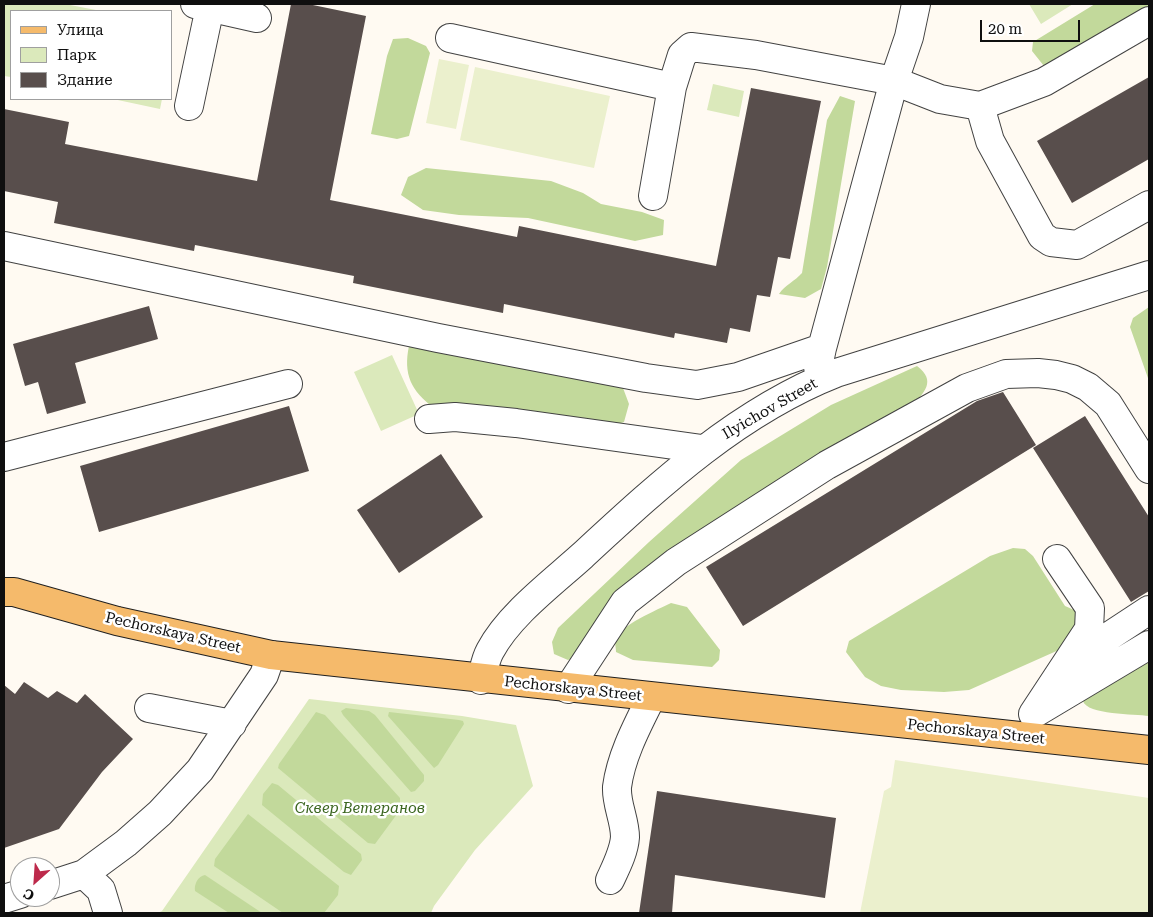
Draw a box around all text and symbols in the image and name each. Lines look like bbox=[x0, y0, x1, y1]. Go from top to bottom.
legend bbox=[10, 10, 172, 100]
scale bar bbox=[983, 10, 1083, 42]
text: 20 m bbox=[988, 20, 1022, 38]
text: Улица bbox=[57, 21, 103, 39]
text: Парк bbox=[57, 46, 97, 64]
text: Здание bbox=[57, 71, 113, 89]
street label: Ilyichov Street bbox=[719, 375, 821, 443]
street label: Pechorskaya Street bbox=[104, 609, 242, 657]
street label: Pechorskaya Street bbox=[503, 673, 643, 705]
street label: Pechorskaya Street bbox=[906, 716, 1046, 748]
park label: Сквер Ветеранов bbox=[295, 800, 425, 818]
north arrow bbox=[10, 857, 60, 907]
text: С bbox=[21, 885, 37, 904]

